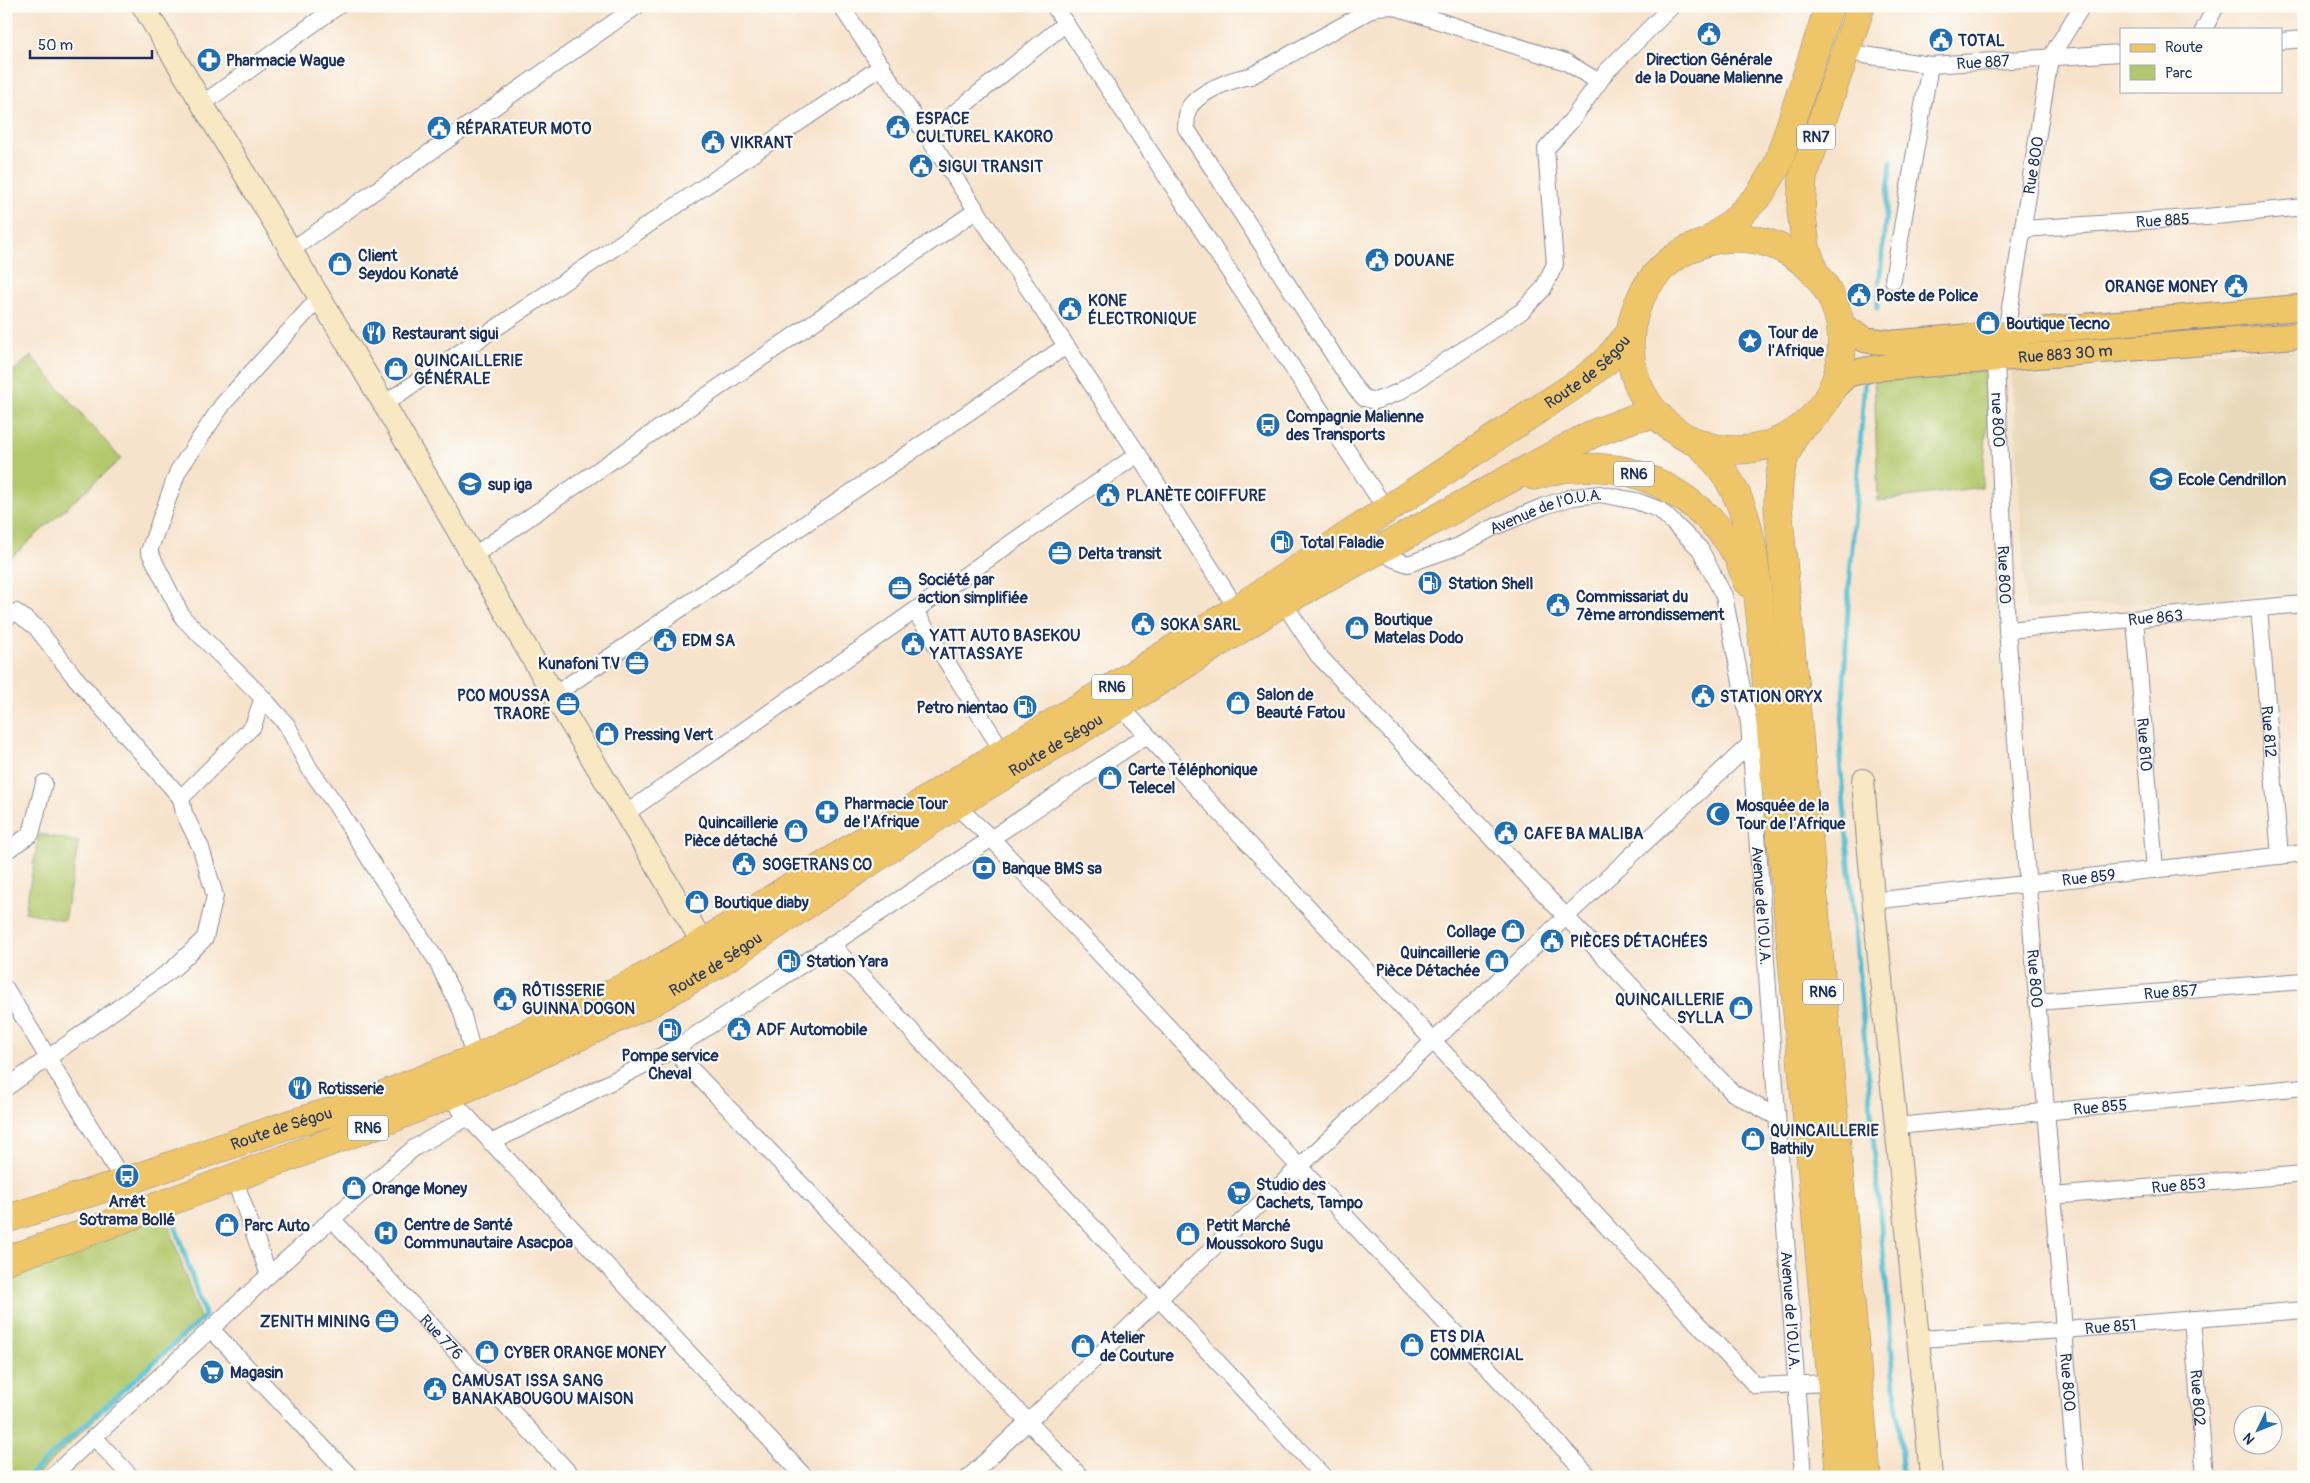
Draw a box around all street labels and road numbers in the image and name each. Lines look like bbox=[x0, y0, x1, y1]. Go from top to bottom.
street label: Rue 887 bbox=[1956, 51, 2011, 74]
road number: RN7 bbox=[1797, 124, 1835, 150]
street label: Rue 800 bbox=[2019, 135, 2048, 196]
street label: Rue 885 bbox=[2135, 209, 2190, 233]
street label: Route de Ségou bbox=[1541, 331, 1635, 413]
street label: Rue 883 30 m bbox=[2017, 341, 2113, 368]
street label: rue 800 bbox=[1986, 392, 2009, 448]
road number: RN6 bbox=[1614, 462, 1654, 486]
street label: Avenue de l'O.U.A. bbox=[1487, 485, 1605, 539]
street label: Rue 800 bbox=[1993, 545, 2015, 605]
street label: Rue 863 bbox=[2127, 606, 2184, 630]
road number: RN6 bbox=[1092, 674, 1132, 700]
street label: Rue 812 bbox=[2256, 705, 2281, 758]
street label: Route de Ségou bbox=[1006, 710, 1107, 781]
street label: Rue 810 bbox=[2132, 717, 2156, 772]
street label: Avenue de l'O.U.A. bbox=[1747, 846, 1775, 966]
street label: Rue 859 bbox=[2061, 865, 2117, 891]
street label: Route de Ségou bbox=[666, 928, 766, 1001]
street label: Rue 800 bbox=[2022, 949, 2047, 1009]
road number: RN6 bbox=[1803, 980, 1843, 1004]
street label: Rue 857 bbox=[2143, 980, 2199, 1005]
street label: Rue 855 bbox=[2072, 1095, 2128, 1120]
street label: Route de Ségou bbox=[228, 1103, 335, 1155]
road number: RN6 bbox=[348, 1116, 388, 1140]
street label: Rue 853 bbox=[2151, 1174, 2207, 1198]
street label: Avenue de l'O.U.A. bbox=[1776, 1250, 1804, 1371]
street label: Rue 776 bbox=[415, 1310, 467, 1364]
street label: Rue 851 bbox=[2084, 1315, 2137, 1339]
street label: Rue 800 bbox=[2055, 1352, 2080, 1412]
street label: Rue 802 bbox=[2185, 1369, 2210, 1427]

